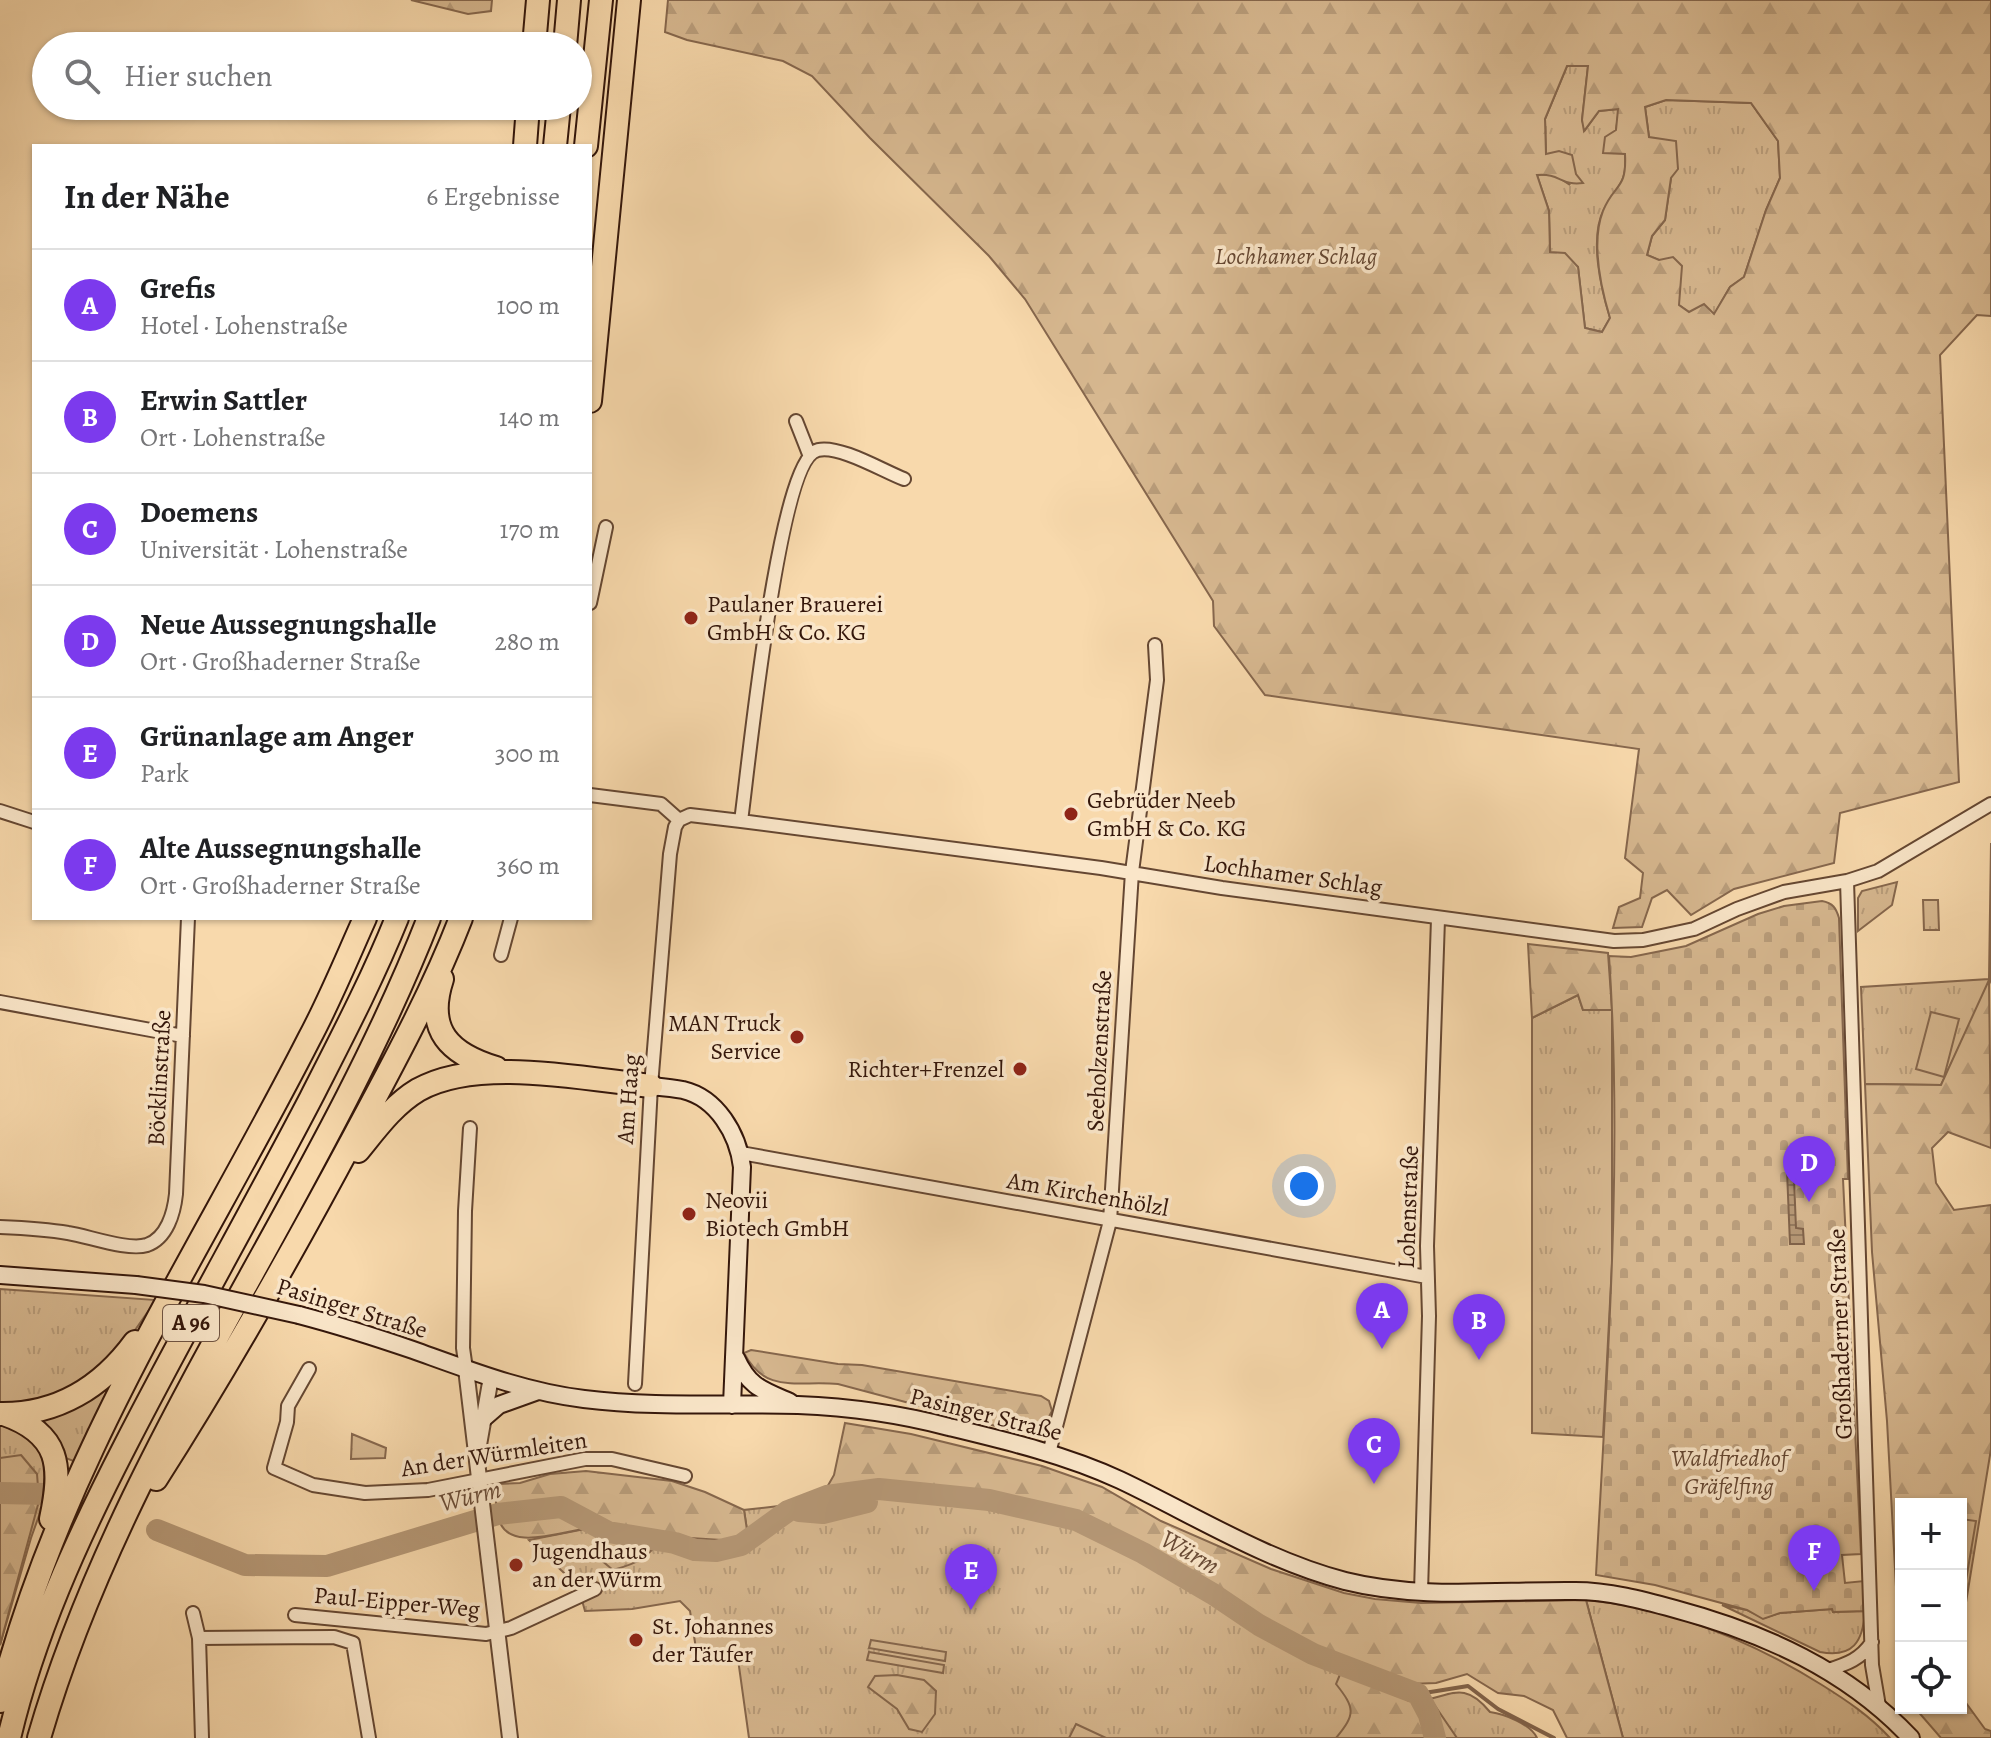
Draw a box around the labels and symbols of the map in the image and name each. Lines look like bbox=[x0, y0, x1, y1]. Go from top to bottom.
park label: Lochhamer Schlag bbox=[1215, 240, 1377, 272]
place label: Paulaner Brauerei GmbH & Co. KG bbox=[707, 588, 883, 648]
marker: Paulaner Brauerei GmbH & Co. KG bbox=[682, 609, 700, 627]
place label: Gebrüder Neeb GmbH & Co. KG bbox=[1087, 784, 1246, 844]
marker: Gebrüder Neeb GmbH & Co. KG bbox=[1062, 805, 1080, 823]
street label: Lochhamer Schlag bbox=[1202, 847, 1384, 903]
street label: Seeholzenstraße bbox=[1079, 969, 1119, 1133]
place label: MAN Truck Service bbox=[668, 1007, 781, 1067]
street label: Böcklinstraße bbox=[139, 1009, 179, 1147]
marker: MAN Truck Service bbox=[788, 1028, 806, 1046]
street label: Am Haag bbox=[609, 1053, 647, 1146]
place label: Richter+Frenzel bbox=[847, 1053, 1004, 1085]
marker: Richter+Frenzel bbox=[1011, 1060, 1029, 1078]
pin: D bbox=[1783, 1136, 1835, 1202]
street label: Lohenstraße bbox=[1390, 1145, 1426, 1269]
street label: Am Kirchenhölzl bbox=[1004, 1164, 1171, 1224]
your location bbox=[1284, 1166, 1324, 1206]
place label: Neovii Biotech GmbH bbox=[705, 1184, 850, 1244]
marker: Neovii Biotech GmbH bbox=[680, 1205, 698, 1223]
street label: Großhaderner Straße bbox=[1820, 1228, 1860, 1440]
street label: Pasinger Straße bbox=[273, 1270, 431, 1346]
pin: A bbox=[1356, 1283, 1408, 1349]
pin: B bbox=[1453, 1294, 1505, 1360]
road number: A 96 bbox=[163, 1305, 219, 1341]
street label: Pasinger Straße bbox=[906, 1380, 1066, 1448]
pin: C bbox=[1348, 1418, 1400, 1484]
street label: An der Würmleiten bbox=[398, 1424, 589, 1485]
park label: Waldfriedhof Gräfelfing bbox=[1671, 1442, 1792, 1502]
water label: Würm bbox=[435, 1471, 505, 1521]
water label: Würm bbox=[1154, 1521, 1226, 1583]
pin: F bbox=[1788, 1525, 1840, 1591]
place label: Jugendhaus an der Würm bbox=[532, 1535, 662, 1595]
pin: E bbox=[945, 1544, 997, 1610]
marker: Jugendhaus an der Würm bbox=[507, 1556, 525, 1574]
street label: Paul-Eipper-Weg bbox=[313, 1579, 481, 1625]
place label: St. Johannes der Täufer bbox=[652, 1610, 774, 1670]
marker: St. Johannes der Täufer bbox=[627, 1631, 645, 1649]

